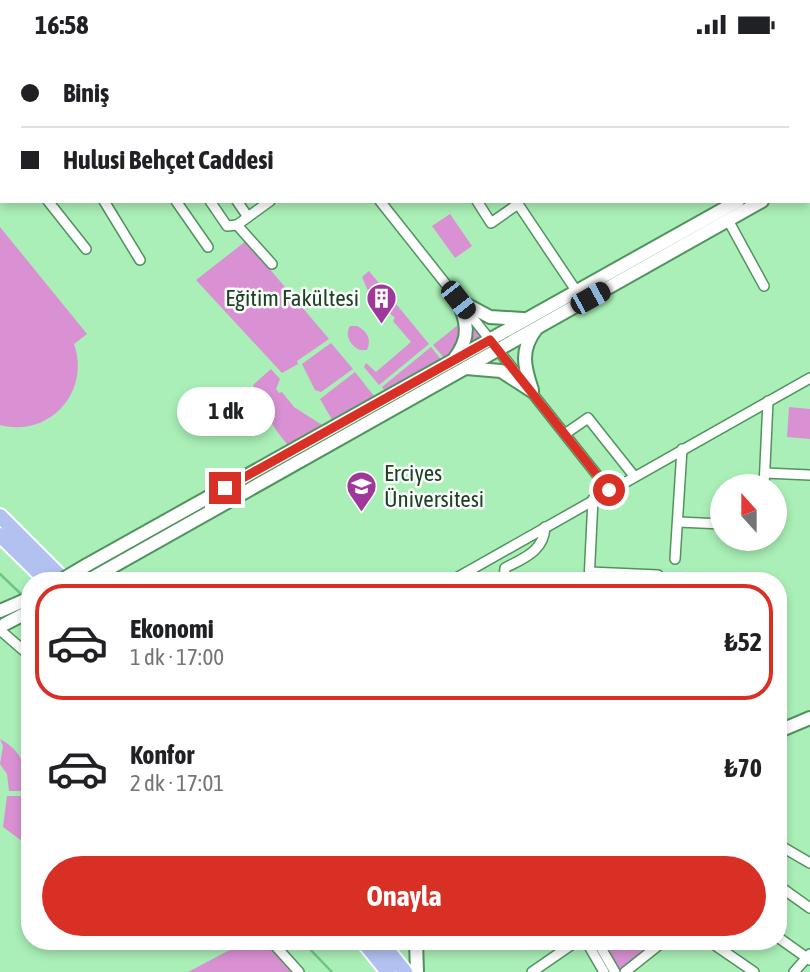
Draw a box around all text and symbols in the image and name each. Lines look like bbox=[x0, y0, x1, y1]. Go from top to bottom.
text: 16:58 bbox=[35, 10, 89, 40]
text: Biniş bbox=[63, 78, 109, 108]
text: Hulusi Behçet Caddesi bbox=[63, 145, 273, 175]
car bbox=[437, 277, 480, 323]
car bbox=[567, 279, 614, 317]
building icon: Eğitim Fakültesi bbox=[365, 281, 399, 325]
place label: Eğitim Fakültesi bbox=[225, 285, 359, 311]
callout: 1 dk bbox=[176, 387, 274, 435]
text: 1 dk bbox=[209, 398, 243, 424]
place label: Erciyes Üniversitesi bbox=[384, 460, 484, 512]
school or university icon: Erciyes Üniversitesi bbox=[344, 469, 378, 513]
route end bbox=[209, 472, 241, 504]
route start bbox=[593, 474, 625, 506]
north arrow bbox=[710, 474, 788, 551]
map controls bbox=[710, 474, 787, 551]
icon: car bbox=[46, 611, 109, 674]
text: Ekonomi bbox=[130, 614, 214, 644]
text: ₺52 bbox=[725, 627, 762, 657]
text: 1 dk · 17:00 bbox=[130, 644, 224, 670]
icon: car bbox=[46, 737, 109, 800]
text: Konfor bbox=[130, 740, 194, 770]
text: ₺70 bbox=[725, 753, 762, 783]
text: 2 dk · 17:01 bbox=[130, 770, 224, 796]
button: Onayla bbox=[42, 856, 766, 936]

